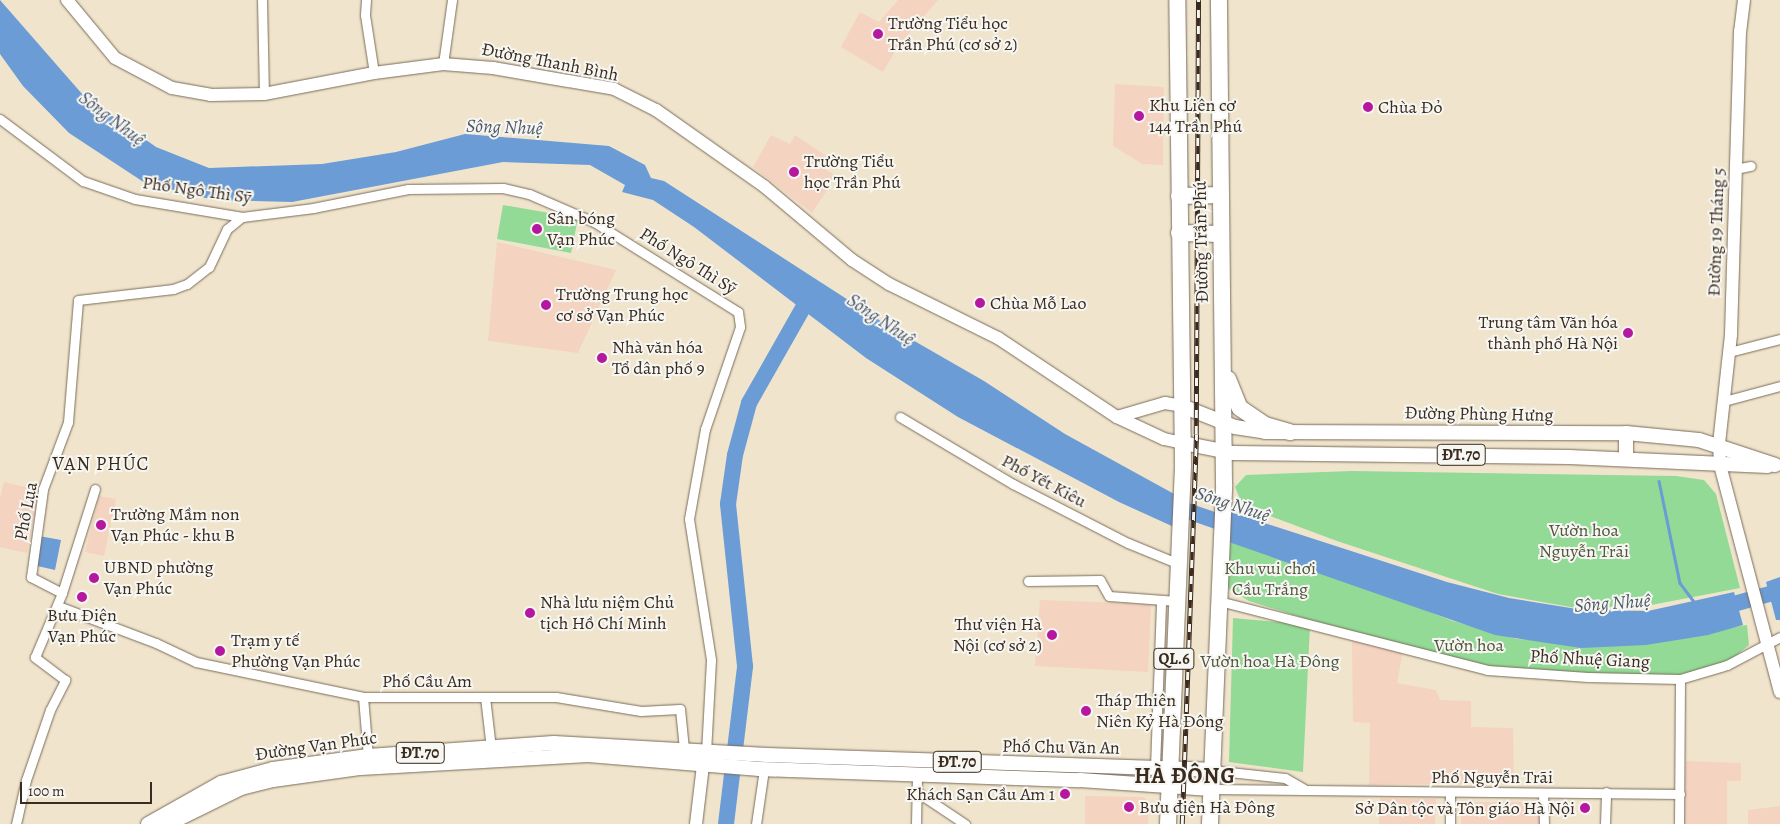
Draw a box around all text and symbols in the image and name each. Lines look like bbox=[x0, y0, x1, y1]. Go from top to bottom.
place label: Trường Tiểu học Trần Phú (cơ sở 2) bbox=[888, 13, 1017, 56]
marker: Trường Tiểu học Trần Phú (cơ sở 2) bbox=[872, 28, 884, 40]
street label: Đường Thanh Bình bbox=[480, 38, 620, 86]
water label: Sông Nhuệ bbox=[74, 87, 148, 151]
place label: Khu Liên cơ 144 Trần Phú bbox=[1149, 95, 1242, 138]
place label: Chùa Đỏ bbox=[1378, 96, 1442, 118]
marker: Chùa Đỏ bbox=[1362, 101, 1374, 113]
marker: Khu Liên cơ 144 Trần Phú bbox=[1133, 110, 1145, 122]
water label: Sông Nhuệ bbox=[466, 115, 542, 141]
place label: Trường Tiểu học Trần Phú bbox=[804, 151, 901, 193]
marker: Trường Tiểu học Trần Phú bbox=[788, 166, 800, 178]
street label: Đường 19 Tháng 5 bbox=[1703, 167, 1729, 297]
street label: Phố Ngô Thì Sỹ bbox=[141, 172, 253, 208]
street label: Đường Trần Phú bbox=[1189, 181, 1213, 303]
place label: Sân bóng Vạn Phúc bbox=[547, 208, 615, 250]
marker: Sân bóng Vạn Phúc bbox=[531, 223, 543, 235]
street label: Phố Ngô Thì Sỹ bbox=[636, 223, 740, 299]
place label: Trường Trung học cơ sở Vạn Phúc bbox=[556, 284, 688, 326]
water label: Sông Nhuệ bbox=[842, 289, 918, 351]
place label: Chùa Mỗ Lao bbox=[990, 292, 1086, 314]
marker: Chùa Mỗ Lao bbox=[974, 297, 986, 309]
marker: Trường Trung học cơ sở Vạn Phúc bbox=[540, 299, 552, 311]
place label: Trung tâm Văn hóa thành phố Hà Nội bbox=[1478, 312, 1618, 354]
marker: Trung tâm Văn hóa thành phố Hà Nội bbox=[1622, 327, 1634, 339]
place label: Nhà văn hóa Tổ dân phố 9 bbox=[612, 337, 705, 379]
marker: Nhà văn hóa Tổ dân phố 9 bbox=[596, 352, 608, 364]
street label: Đường Phùng Hưng bbox=[1405, 402, 1553, 426]
road number: ĐT.70 bbox=[1436, 442, 1486, 468]
street label: Phố Yết Kiêu bbox=[998, 450, 1090, 512]
district label: VẠN PHÚC bbox=[52, 454, 150, 476]
street label: Phố Lụa bbox=[10, 480, 42, 542]
water label: Sông Nhuệ bbox=[1192, 482, 1272, 528]
place label: Trường Mầm non Vạn Phúc - khu B bbox=[111, 504, 240, 546]
marker: Trường Mầm non Vạn Phúc - khu B bbox=[95, 519, 107, 531]
park label: Vườn hoa Nguyễn Trãi bbox=[1539, 520, 1629, 562]
place label: UBND phường Vạn Phúc bbox=[104, 557, 213, 600]
park label: Khu vui chơi Cầu Trắng bbox=[1224, 558, 1316, 600]
marker: UBND phường Vạn Phúc bbox=[88, 572, 100, 584]
water label: Sông Nhuệ bbox=[1573, 590, 1651, 618]
marker: Bưu Điện Vạn Phúc bbox=[76, 591, 88, 603]
place label: Nhà lưu niệm Chủ tịch Hồ Chí Minh bbox=[540, 592, 674, 634]
place label: Bưu Điện Vạn Phúc bbox=[47, 605, 117, 648]
marker: Nhà lưu niệm Chủ tịch Hồ Chí Minh bbox=[524, 607, 536, 619]
place label: Thư viện Hà Nội (cơ sở 2) bbox=[953, 614, 1042, 656]
marker: Thư viện Hà Nội (cơ sở 2) bbox=[1046, 629, 1058, 641]
place label: Trạm y tế Phường Vạn Phúc bbox=[231, 630, 360, 672]
park label: Vườn hoa bbox=[1434, 634, 1504, 656]
marker: Trạm y tế Phường Vạn Phúc bbox=[213, 644, 227, 658]
street label: Phố Nhuệ Giang bbox=[1530, 645, 1650, 673]
road number: QL.6 bbox=[1153, 646, 1195, 672]
park label: Vườn hoa Hà Đông bbox=[1200, 650, 1340, 672]
street label: Phố Cầu Am bbox=[382, 670, 472, 692]
place label: Tháp Thiên Niên Kỷ Hà Đông bbox=[1096, 690, 1224, 732]
marker: Tháp Thiên Niên Kỷ Hà Đông bbox=[1080, 705, 1092, 717]
street label: Đường Vạn Phúc bbox=[254, 727, 378, 765]
street label: Phố Chu Văn An bbox=[1002, 735, 1120, 759]
road number: ĐT.70 bbox=[395, 740, 445, 766]
road number: ĐT.70 bbox=[932, 749, 982, 776]
district label: HÀ ĐÔNG bbox=[1133, 764, 1237, 790]
street label: Phố Nguyễn Trãi bbox=[1431, 766, 1553, 788]
scale bar bbox=[22, 772, 155, 804]
text: 100 m bbox=[28, 781, 65, 801]
place label: Khách Sạn Cầu Am 1 bbox=[906, 783, 1055, 805]
marker: Khách Sạn Cầu Am 1 bbox=[1059, 788, 1071, 800]
place label: Bưu điện Hà Đông bbox=[1139, 796, 1275, 818]
place label: Sở Dân tộc và Tôn giáo Hà Nội bbox=[1355, 797, 1575, 819]
marker: Bưu điện Hà Đông bbox=[1123, 801, 1135, 813]
marker: Sở Dân tộc và Tôn giáo Hà Nội bbox=[1579, 802, 1591, 814]

